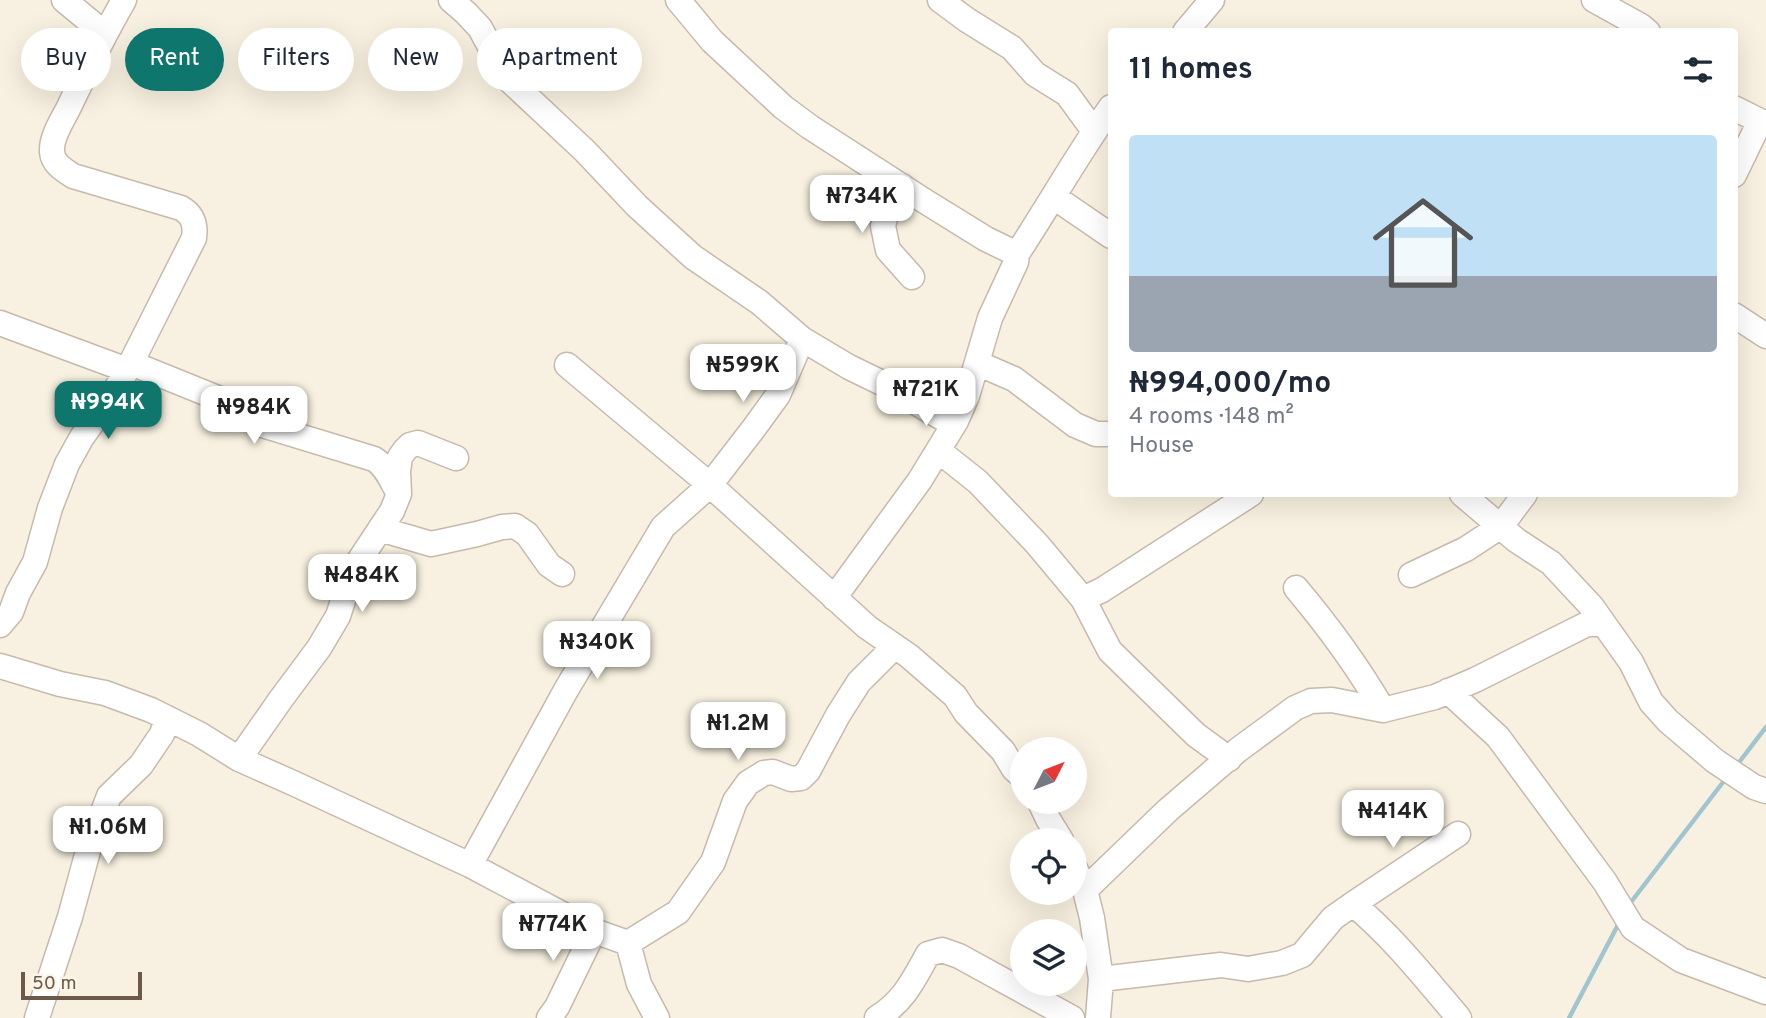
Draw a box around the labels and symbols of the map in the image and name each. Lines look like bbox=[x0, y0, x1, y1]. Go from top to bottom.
pin: ₦734K bbox=[813, 176, 911, 235]
pin: ₦599K bbox=[694, 344, 792, 404]
pin: ₦721K bbox=[877, 368, 975, 428]
pin: ₦994K bbox=[59, 382, 157, 441]
pin: ₦984K bbox=[205, 386, 303, 446]
pin: ₦484K bbox=[313, 554, 411, 614]
pin: ₦340K bbox=[548, 622, 646, 681]
pin: ₦1.2M bbox=[689, 702, 787, 762]
north arrow bbox=[1010, 737, 1087, 814]
pin: ₦414K bbox=[1344, 790, 1442, 850]
pin: ₦1.06M bbox=[51, 806, 165, 866]
pin: ₦774K bbox=[504, 904, 602, 963]
scale bar bbox=[21, 969, 142, 1001]

